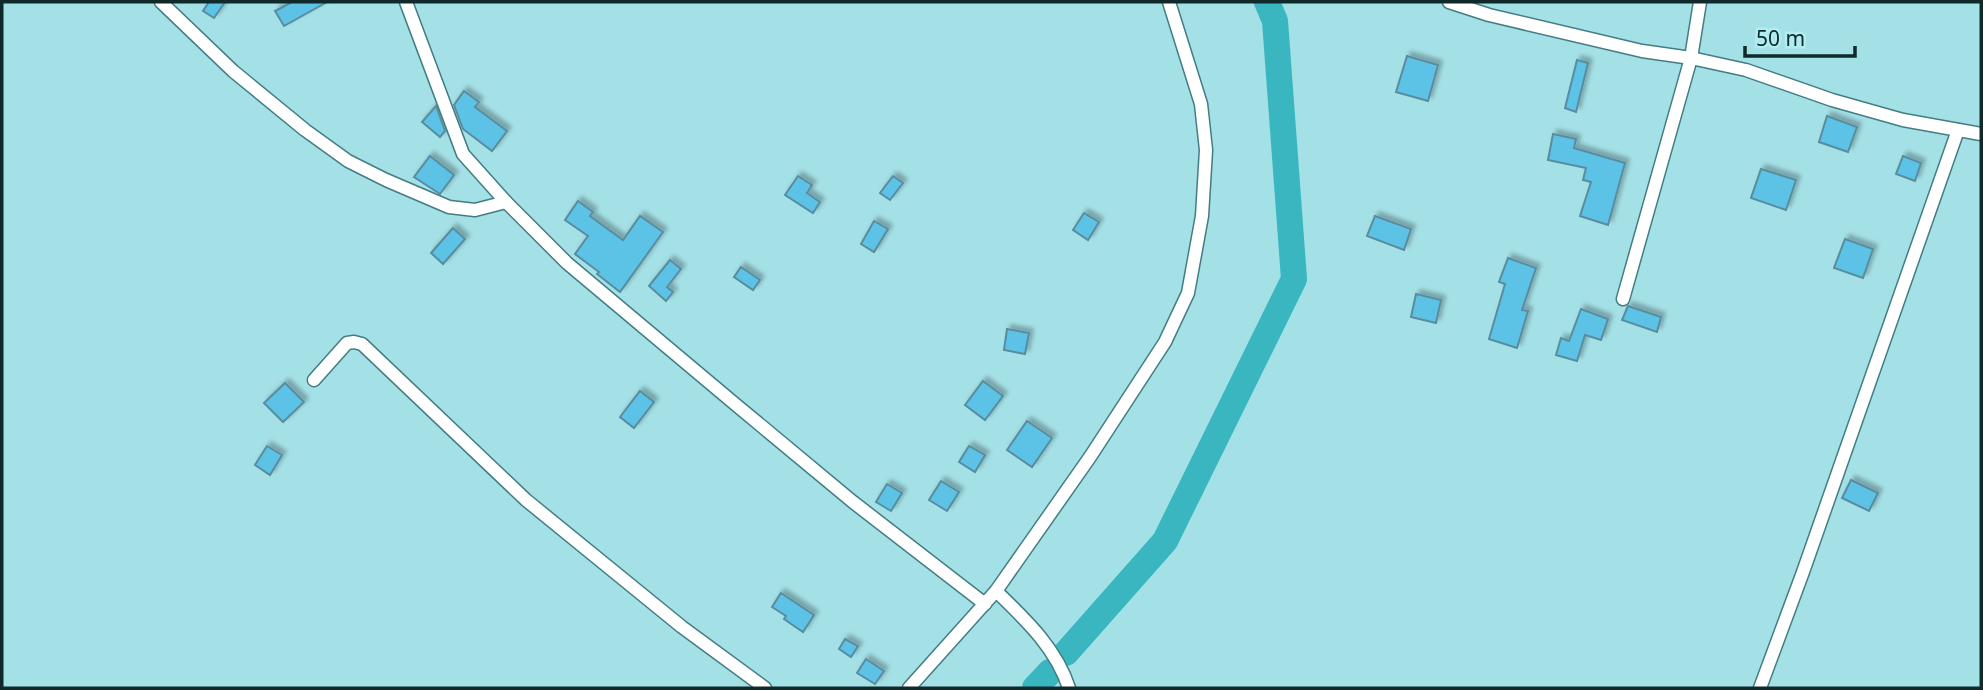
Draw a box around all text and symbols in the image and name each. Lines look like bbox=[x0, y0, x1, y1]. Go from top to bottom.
scale bar bbox=[1745, 14, 1855, 58]
text: 50 m bbox=[1756, 24, 1805, 52]

